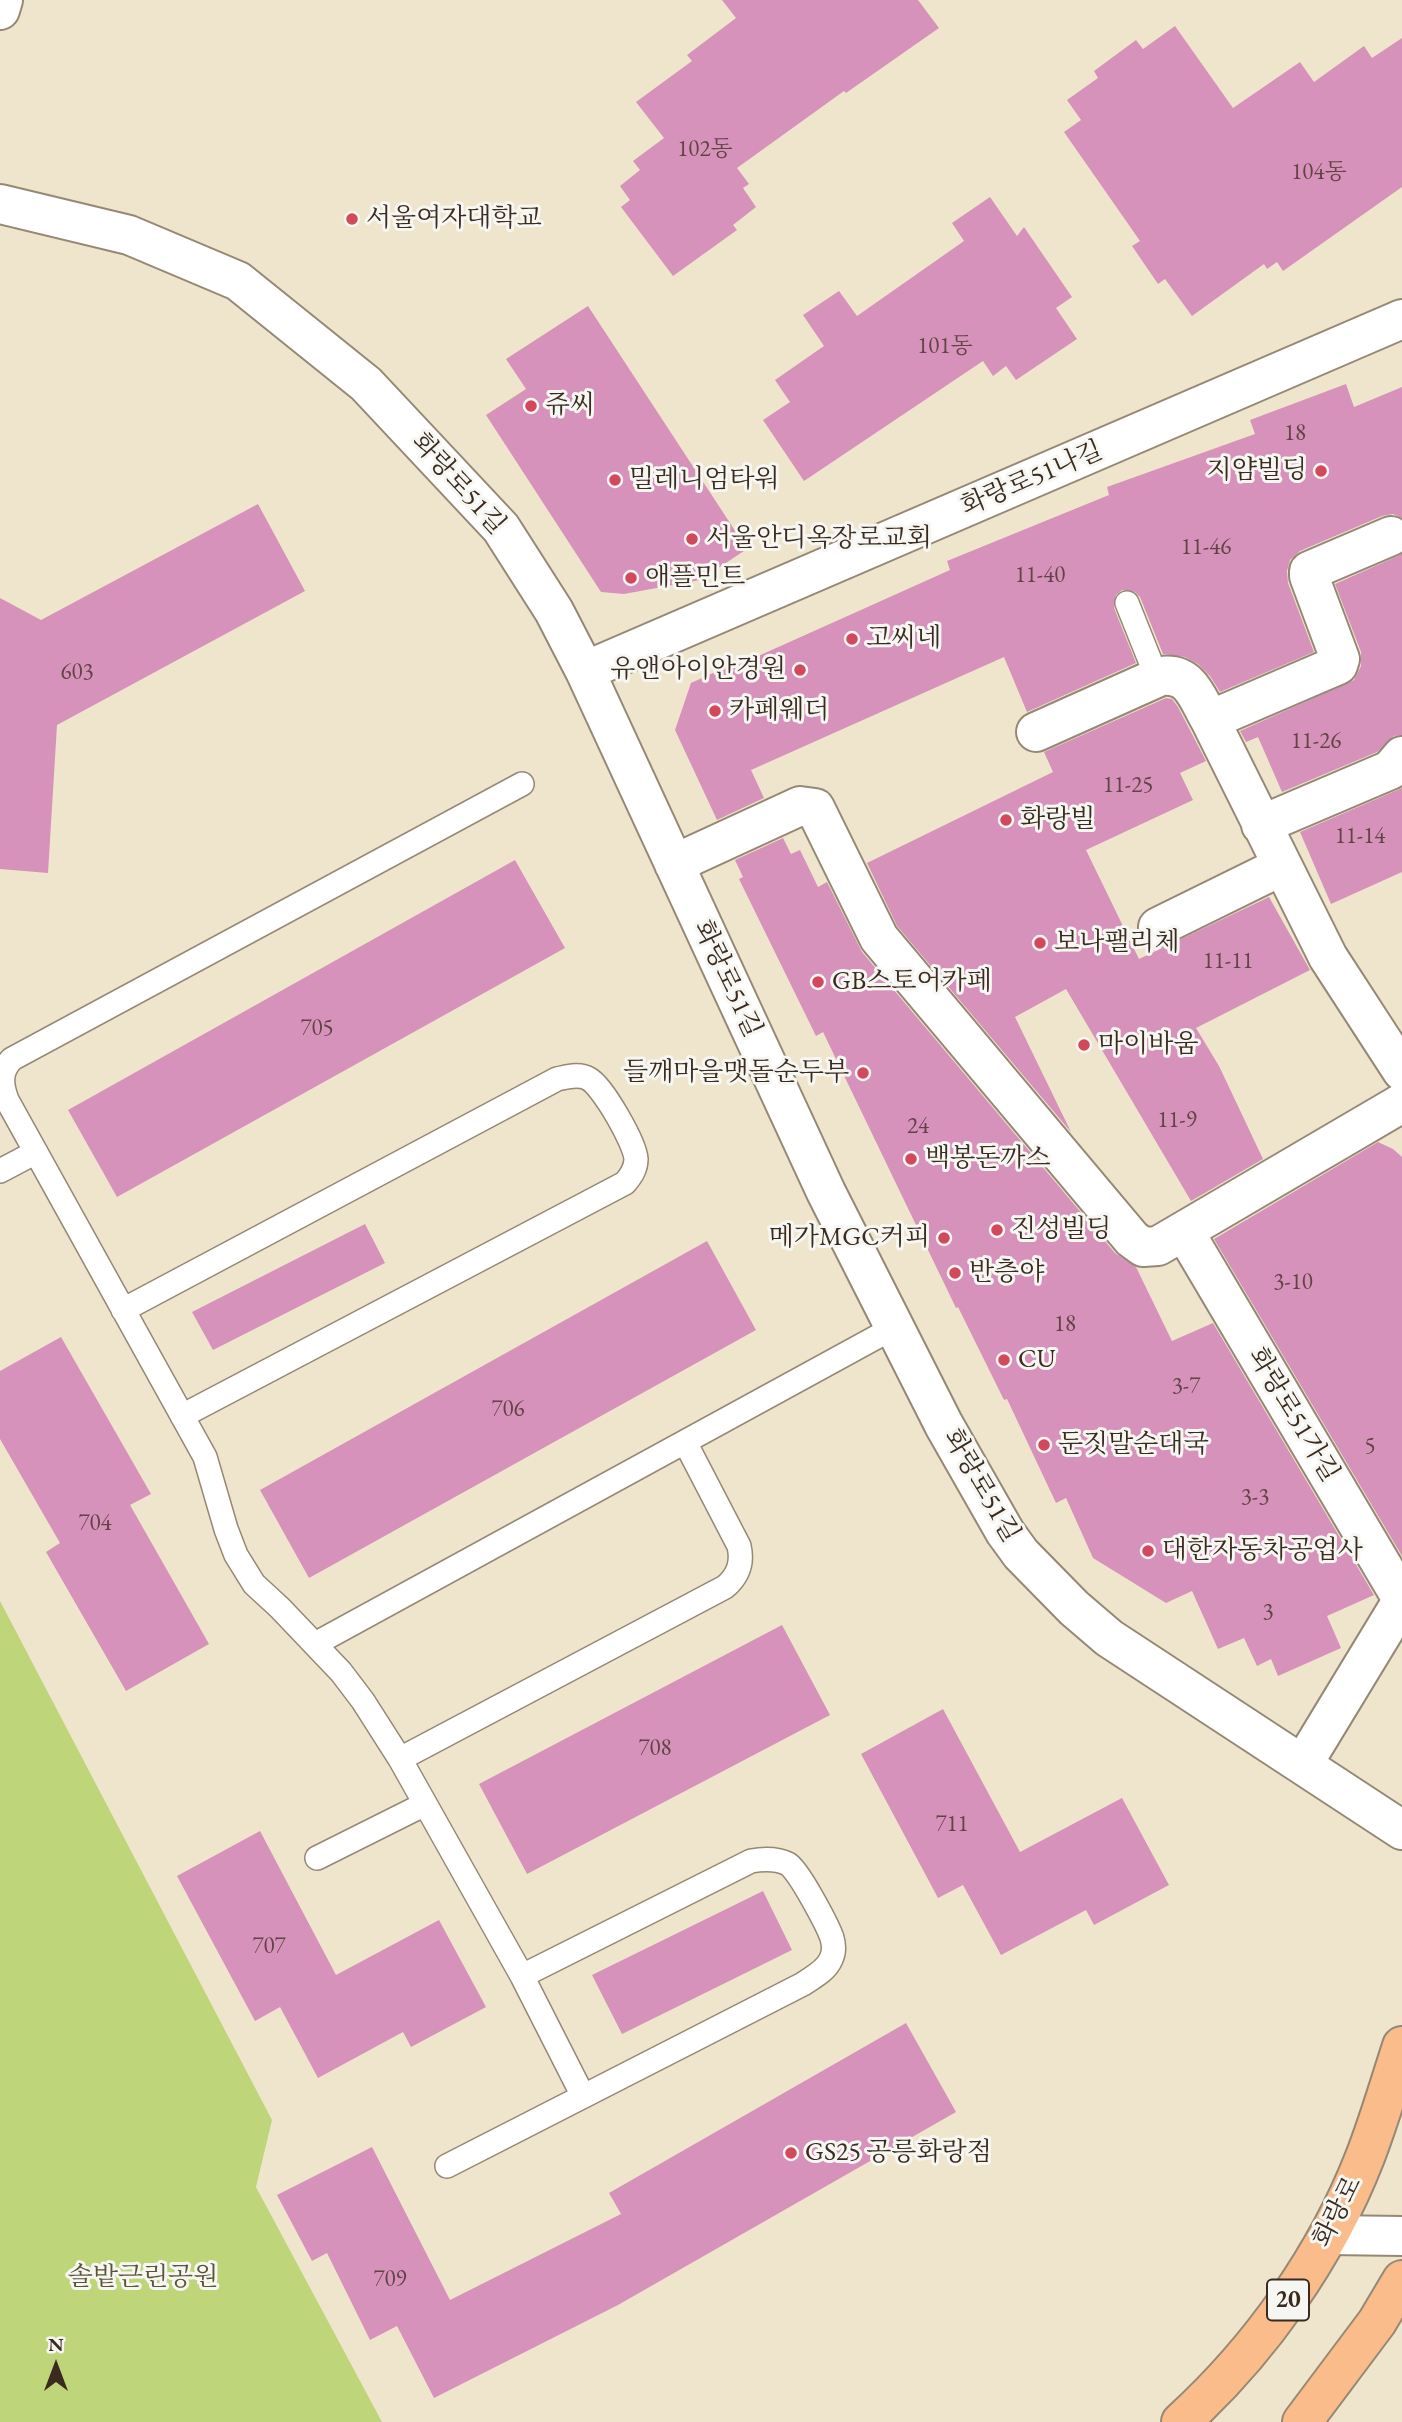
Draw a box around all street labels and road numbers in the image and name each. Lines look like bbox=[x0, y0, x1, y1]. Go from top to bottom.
street label: 화랑로51길 bbox=[404, 427, 512, 541]
street label: 화랑로51나길 bbox=[957, 435, 1107, 523]
street label: 화랑로51길 bbox=[686, 916, 768, 1042]
street label: 화랑로51가길 bbox=[1241, 1342, 1345, 1488]
street label: 화랑로51길 bbox=[936, 1424, 1026, 1548]
street label: 화랑로 bbox=[1307, 2171, 1369, 2253]
road number: 20 bbox=[1267, 2280, 1309, 2320]

